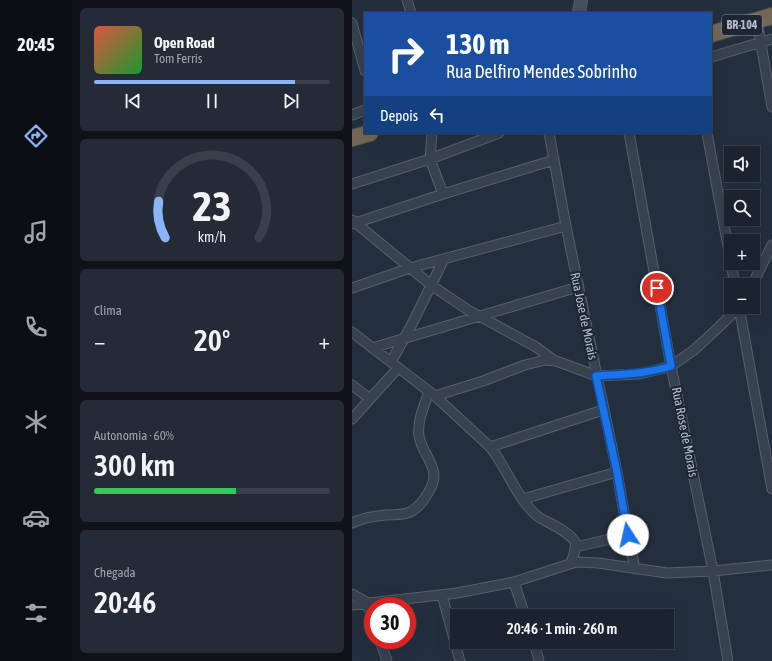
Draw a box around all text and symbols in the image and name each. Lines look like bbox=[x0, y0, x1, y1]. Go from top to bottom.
road number: BR-104 bbox=[722, 15, 762, 35]
icon: right bbox=[380, 28, 432, 80]
text: 130 m bbox=[446, 28, 509, 60]
text: 20:45 bbox=[17, 34, 55, 55]
text: Open Road bbox=[154, 34, 215, 51]
text: Tom Ferris bbox=[154, 51, 202, 66]
text: Rua Delfiro Mendes Sobrinho bbox=[446, 61, 637, 82]
icon: previous bbox=[122, 90, 144, 112]
icon: pause bbox=[201, 90, 223, 112]
icon: next bbox=[280, 90, 302, 112]
icon: left bbox=[426, 104, 448, 126]
text: Depois bbox=[380, 107, 418, 124]
icon: directions bbox=[22, 122, 50, 150]
map controls bbox=[724, 146, 760, 314]
button: sound bbox=[724, 146, 760, 182]
text: 23 bbox=[192, 182, 232, 230]
button: search bbox=[724, 190, 760, 226]
icon: music bbox=[22, 218, 50, 246]
text: km/h bbox=[198, 228, 226, 244]
button: + bbox=[724, 234, 760, 270]
street label: Rua Jose de Morais bbox=[567, 271, 601, 361]
pin bbox=[640, 271, 674, 305]
icon: arrive bbox=[646, 277, 668, 299]
button: − bbox=[724, 278, 760, 314]
text: Clima bbox=[94, 303, 122, 318]
icon: phone bbox=[22, 313, 50, 341]
text: 20° bbox=[194, 323, 230, 357]
text: − bbox=[94, 328, 105, 354]
text: + bbox=[319, 328, 330, 354]
street label: Rua Rose de Morais bbox=[669, 386, 701, 479]
icon: climate bbox=[22, 408, 50, 436]
text: Autonomia · 60% bbox=[94, 428, 174, 443]
text: 300 km bbox=[94, 448, 175, 482]
icon: car bbox=[22, 504, 50, 532]
position arrow bbox=[607, 514, 649, 556]
text: Chegada bbox=[94, 565, 136, 580]
text: 20:46 bbox=[94, 585, 156, 619]
speed limit sign: 30 bbox=[364, 597, 416, 649]
icon: filters bbox=[22, 599, 50, 627]
text: 20:46 · 1 min · 260 m bbox=[507, 620, 617, 637]

